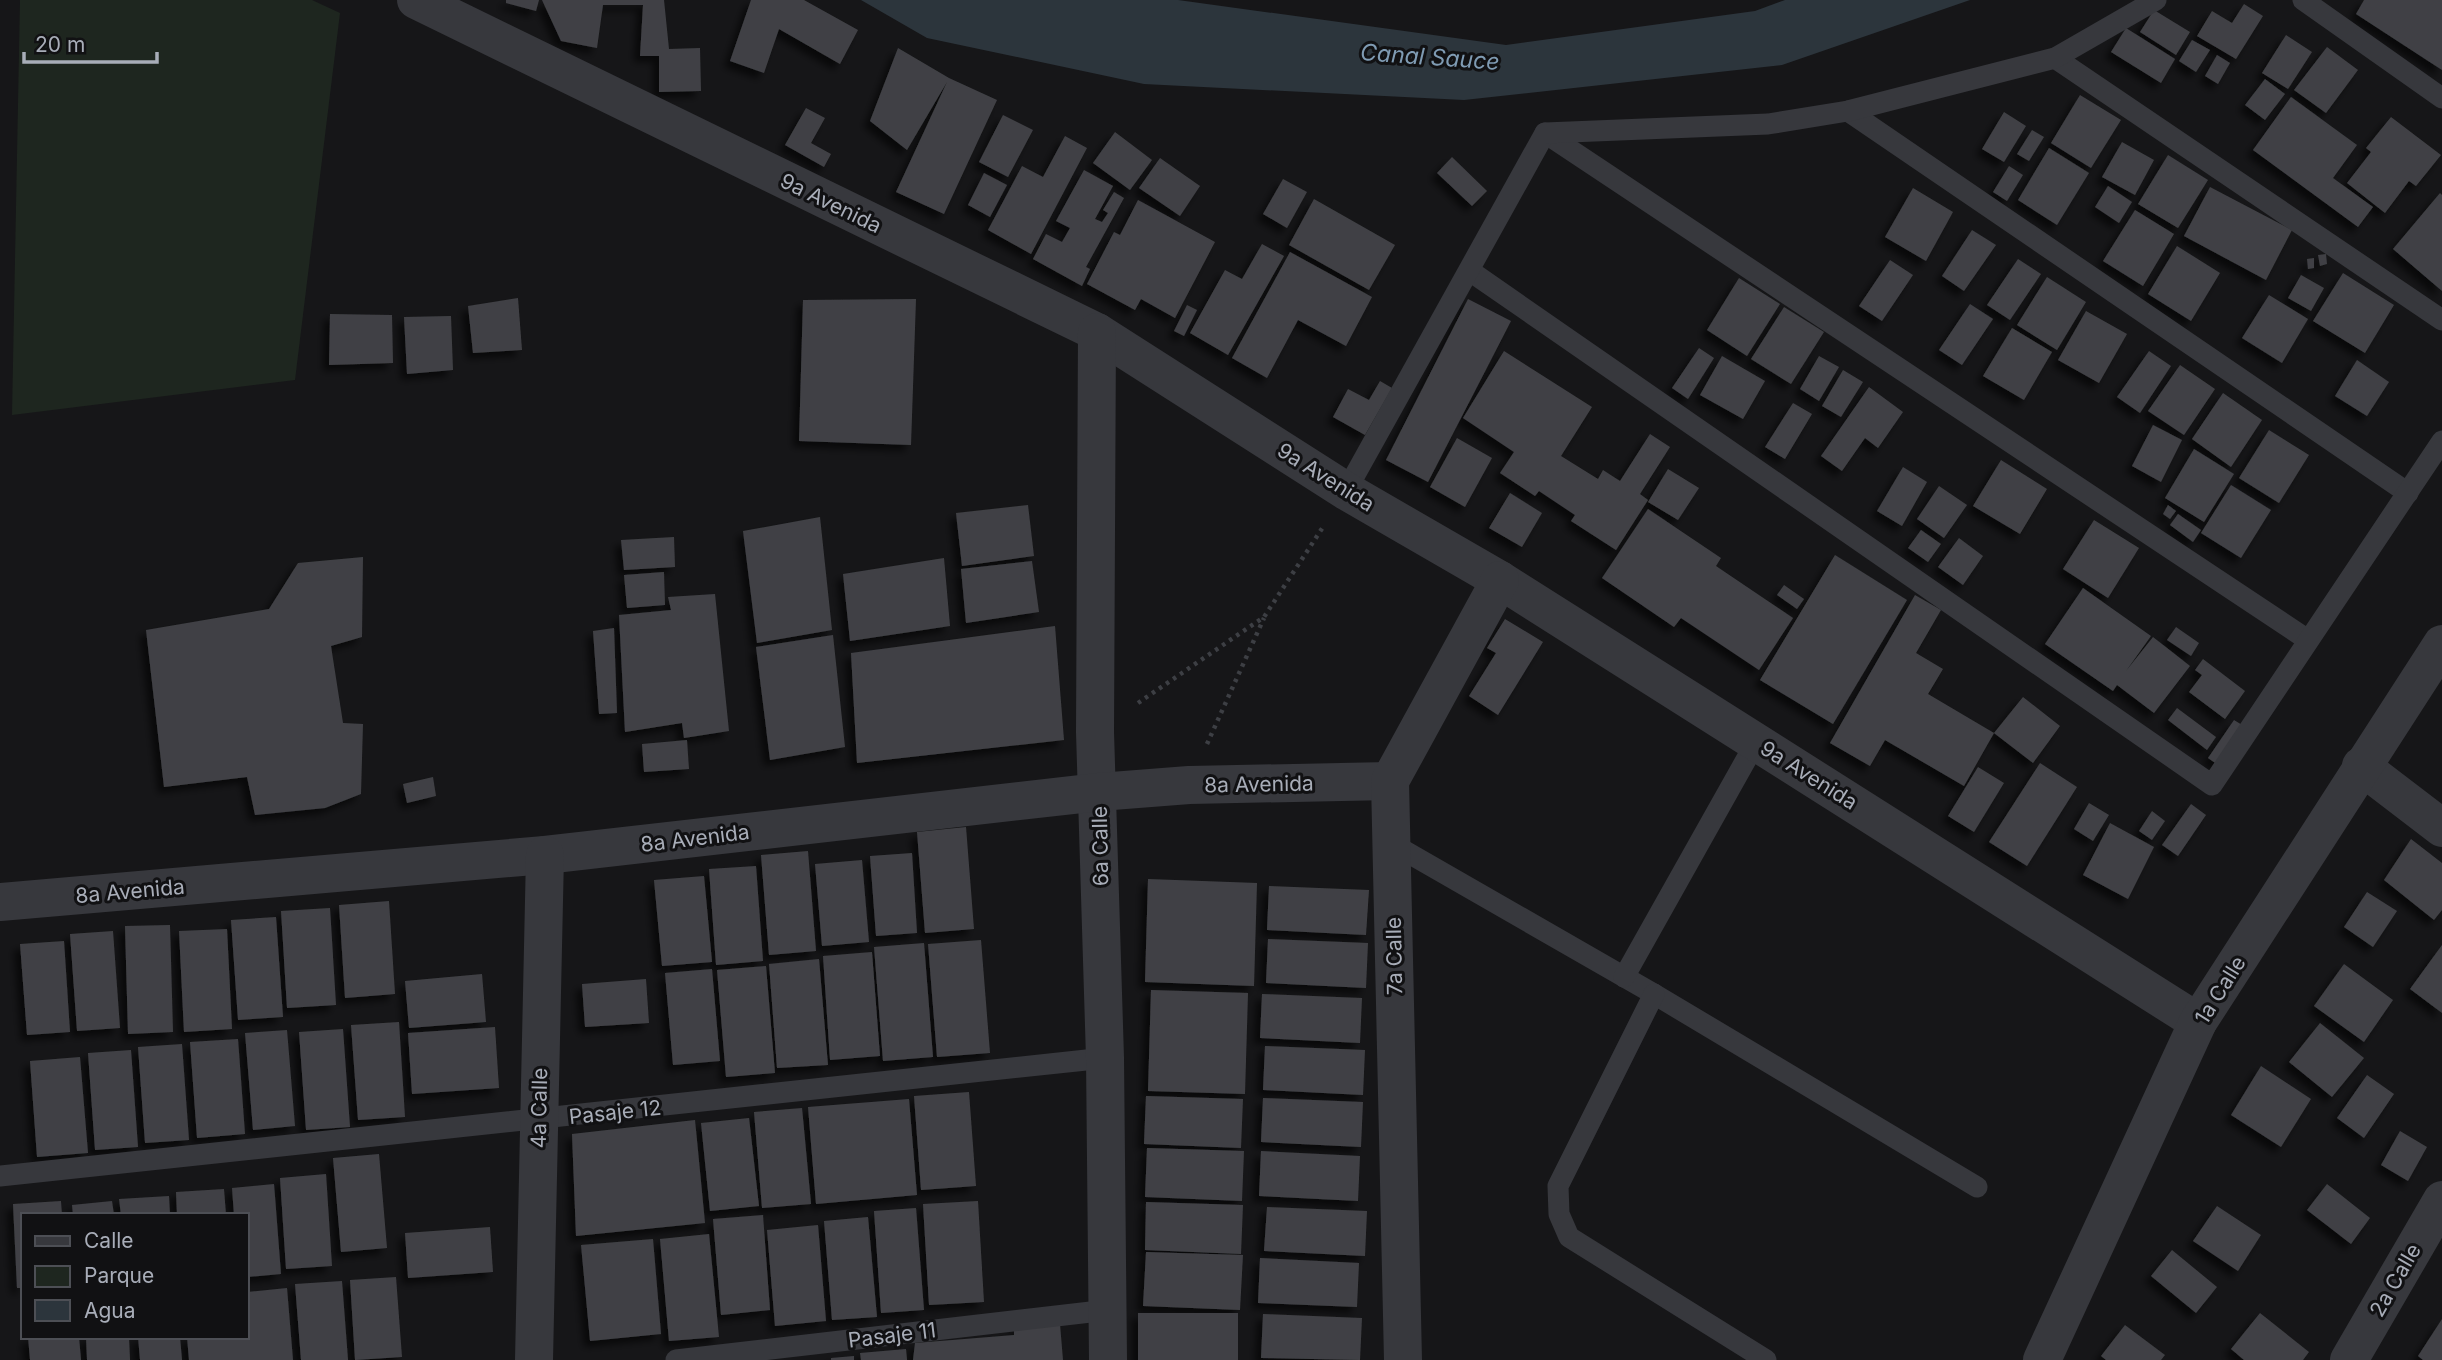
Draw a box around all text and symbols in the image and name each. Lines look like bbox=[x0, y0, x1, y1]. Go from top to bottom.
scale bar bbox=[24, 21, 158, 65]
text: 20 m bbox=[35, 32, 85, 57]
water label: Canal Sauce bbox=[1359, 38, 1501, 76]
street label: 9a Avenida bbox=[776, 168, 886, 238]
street label: 9a Avenida bbox=[1273, 437, 1379, 517]
street label: 9a Avenida bbox=[1756, 735, 1862, 815]
street label: 8a Avenida bbox=[1204, 771, 1314, 797]
street label: 6a Calle bbox=[1087, 806, 1113, 886]
street label: 8a Avenida bbox=[639, 819, 751, 857]
street label: 8a Avenida bbox=[74, 874, 186, 908]
street label: 7a Calle bbox=[1381, 917, 1407, 995]
street label: 1a Calle bbox=[2189, 951, 2251, 1029]
street label: 4a Calle bbox=[526, 1067, 552, 1149]
street label: Pasaje 12 bbox=[568, 1095, 662, 1129]
legend bbox=[21, 1213, 248, 1339]
text: Calle bbox=[84, 1228, 134, 1253]
street label: 2a Calle bbox=[2364, 1239, 2426, 1321]
text: Parque bbox=[84, 1263, 154, 1288]
text: Agua bbox=[84, 1298, 136, 1323]
street label: Pasaje 11 bbox=[847, 1317, 937, 1353]

